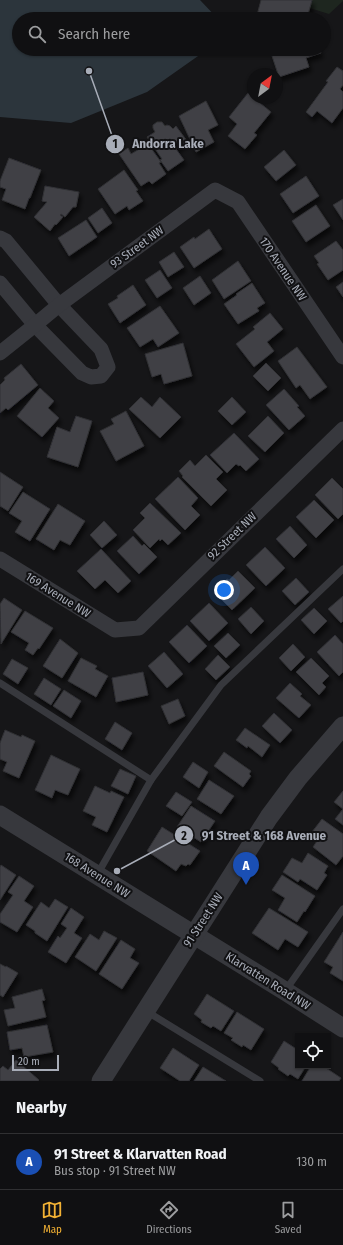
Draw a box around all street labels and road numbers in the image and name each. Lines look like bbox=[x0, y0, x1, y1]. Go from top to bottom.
street label: 93 Street NW bbox=[108, 223, 166, 271]
street label: 170 Avenue NW bbox=[257, 235, 309, 303]
street label: 92 Street NW bbox=[205, 509, 259, 563]
street label: 169 Avenue NW bbox=[23, 569, 93, 621]
street label: 168 Avenue NW bbox=[62, 849, 132, 901]
street label: 91 Street NW bbox=[180, 890, 226, 950]
street label: Klarvatten Road NW bbox=[223, 949, 313, 1013]

